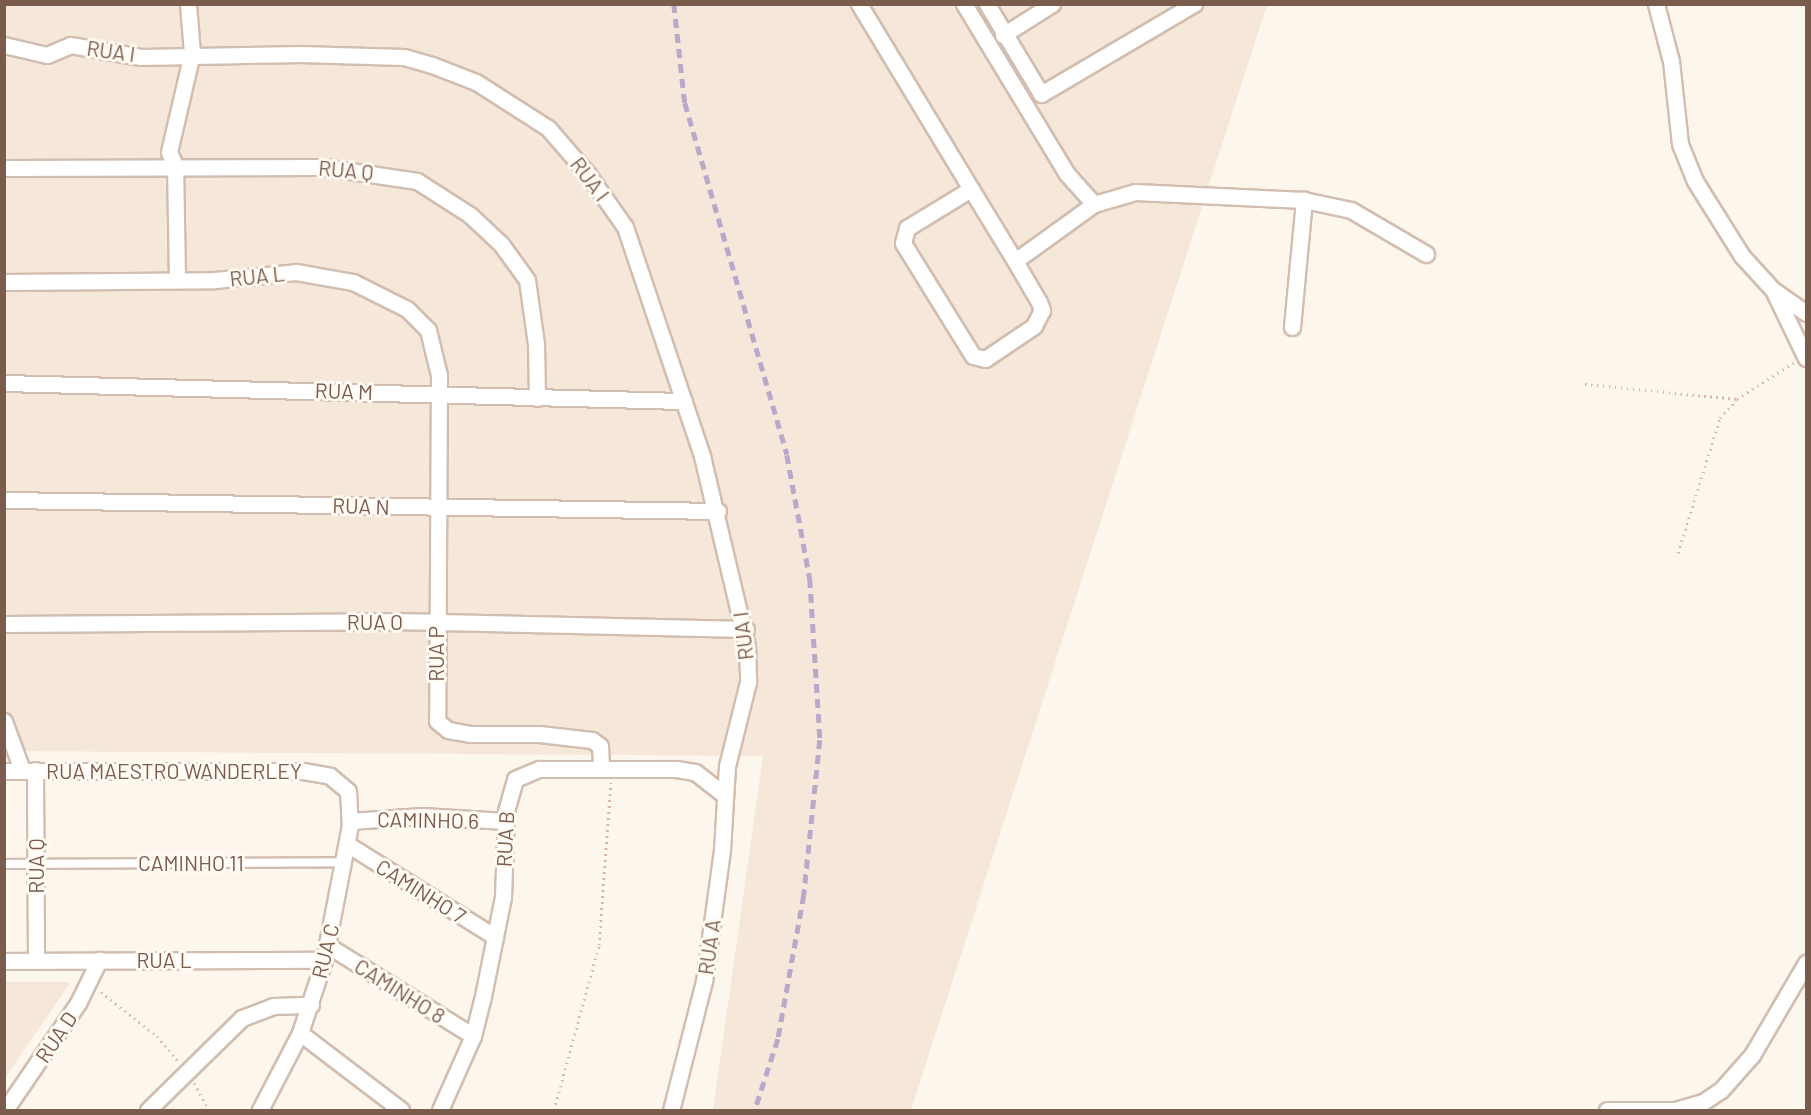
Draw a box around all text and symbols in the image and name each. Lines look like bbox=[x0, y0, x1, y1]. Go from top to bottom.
street label: RUA I bbox=[85, 35, 137, 67]
street label: RUA I bbox=[565, 152, 615, 206]
street label: RUA Q bbox=[317, 155, 375, 185]
street label: RUA L bbox=[228, 261, 286, 291]
street label: RUA M bbox=[314, 377, 374, 405]
street label: RUA N bbox=[332, 492, 390, 520]
street label: RUA O bbox=[347, 609, 403, 635]
street label: RUA I bbox=[728, 610, 758, 662]
street label: RUA P bbox=[423, 626, 449, 682]
street label: RUA MAESTRO WANDERLEY bbox=[46, 758, 302, 784]
street label: CAMINHO 6 bbox=[377, 807, 479, 833]
street label: RUA B bbox=[491, 810, 519, 868]
street label: RUA Q bbox=[23, 838, 49, 894]
street label: CAMINHO 11 bbox=[138, 850, 244, 876]
street label: CAMINHO 7 bbox=[371, 854, 471, 928]
street label: RUA A bbox=[693, 918, 725, 976]
street label: RUA C bbox=[306, 921, 344, 981]
street label: RUA L bbox=[136, 947, 192, 973]
street label: CAMINHO 8 bbox=[350, 953, 450, 1029]
street label: RUA D bbox=[30, 1007, 82, 1067]

